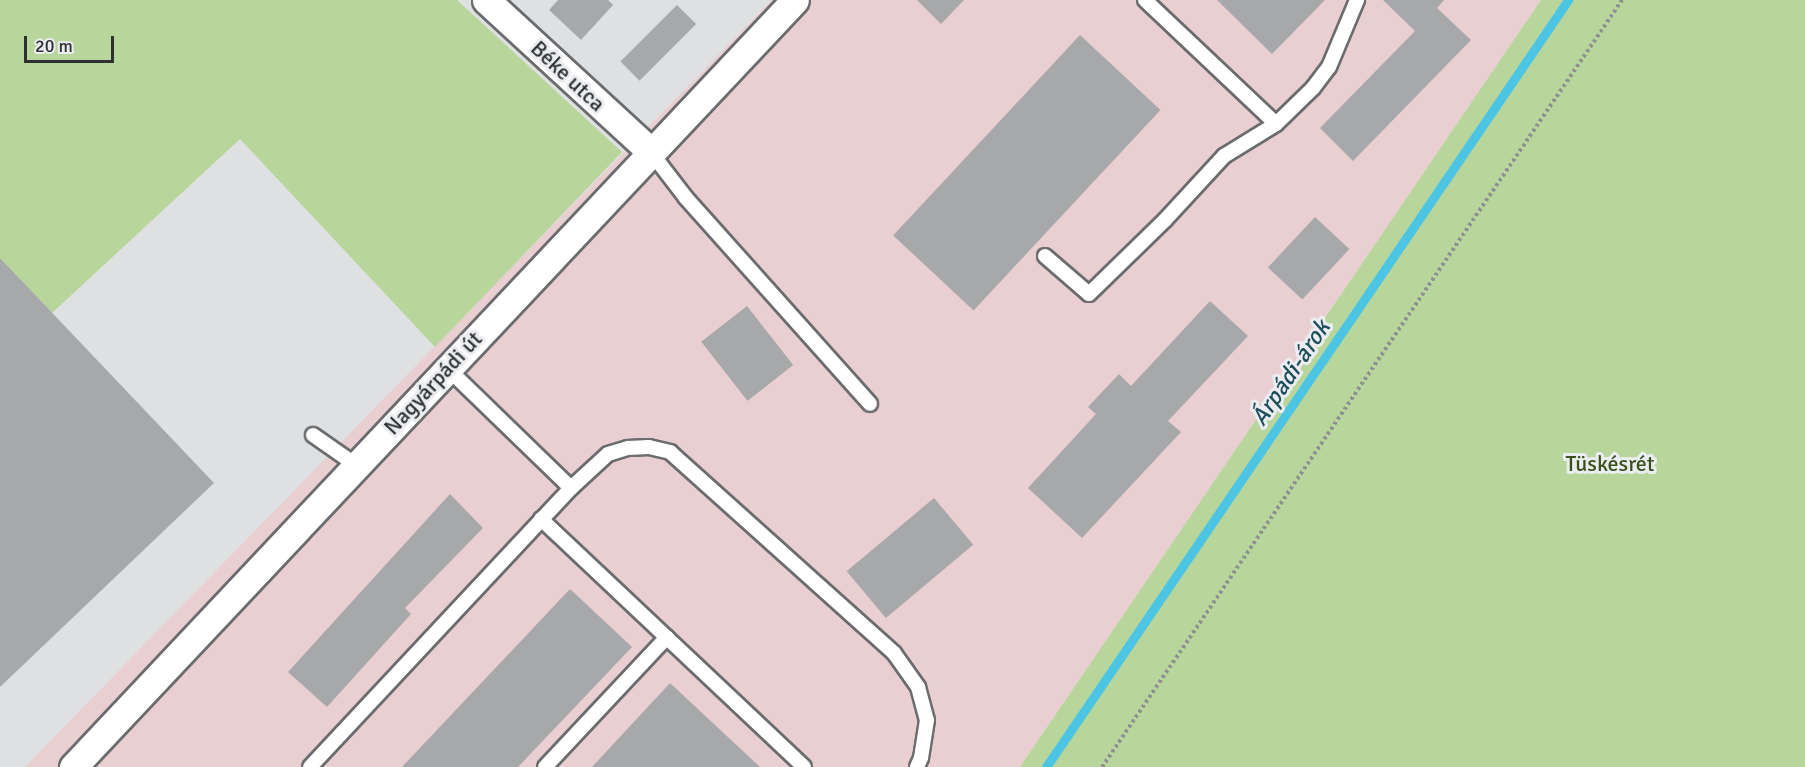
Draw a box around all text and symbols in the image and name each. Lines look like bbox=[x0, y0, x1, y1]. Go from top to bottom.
scale bar bbox=[27, 24, 117, 62]
text: 20 m bbox=[35, 35, 73, 57]
street label: Béke utca bbox=[525, 35, 611, 117]
water label: Árpádi-árok bbox=[1245, 315, 1337, 431]
street label: Nagyárpádi út bbox=[378, 326, 488, 440]
park label: Tüskésrét bbox=[1565, 451, 1655, 477]

